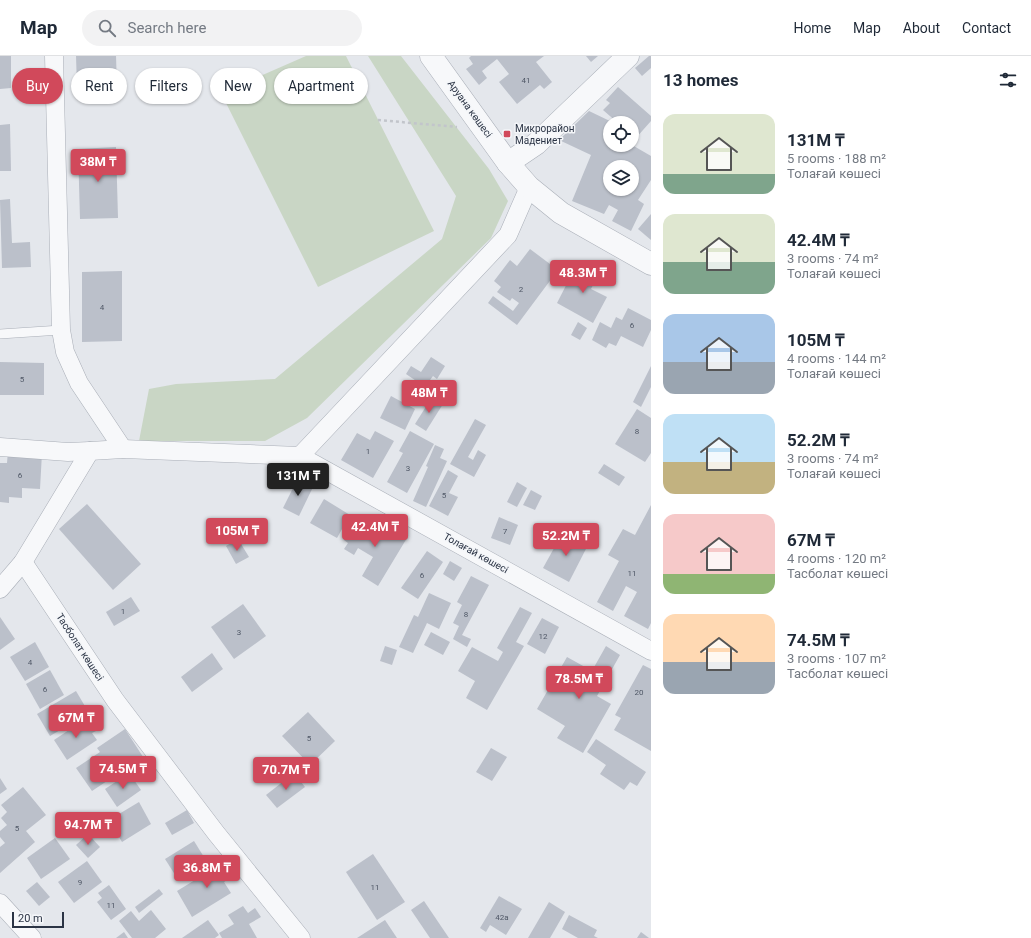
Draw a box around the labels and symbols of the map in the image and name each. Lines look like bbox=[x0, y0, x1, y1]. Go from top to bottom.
house number: 41 bbox=[522, 76, 531, 85]
street label: Аруана көшесі bbox=[446, 78, 494, 140]
place label: Микрорайон Мадениет bbox=[515, 123, 575, 146]
marker: Микрорайон Мадениет bbox=[502, 129, 512, 139]
pin: 38M ₸ bbox=[70, 149, 126, 183]
pin: 48.3M ₸ bbox=[546, 260, 620, 294]
house number: 2 bbox=[519, 285, 524, 294]
house number: 4 bbox=[100, 303, 105, 312]
house number: 6 bbox=[630, 321, 635, 330]
house number: 5 bbox=[20, 375, 25, 384]
pin: 48M ₸ bbox=[401, 380, 457, 414]
house number: 8 bbox=[635, 427, 640, 436]
house number: 1 bbox=[366, 447, 370, 456]
pin: 131M ₸ bbox=[265, 463, 331, 497]
house number: 3 bbox=[406, 464, 410, 473]
house number: 6 bbox=[18, 471, 23, 480]
house number: 5 bbox=[442, 491, 447, 500]
pin: 42.4M ₸ bbox=[338, 514, 412, 548]
pin: 105M ₸ bbox=[204, 518, 270, 552]
pin: 52.2M ₸ bbox=[529, 523, 603, 557]
house number: 7 bbox=[503, 527, 508, 536]
street label: Толағай көшесі bbox=[442, 531, 510, 575]
house number: 11 bbox=[628, 569, 637, 578]
house number: 6 bbox=[420, 571, 425, 580]
house number: 1 bbox=[121, 607, 125, 616]
house number: 8 bbox=[464, 610, 469, 619]
street label: Тасболат көшесі bbox=[54, 611, 106, 683]
house number: 3 bbox=[237, 628, 241, 637]
house number: 12 bbox=[539, 632, 548, 641]
house number: 4 bbox=[28, 658, 33, 667]
pin: 78.5M ₸ bbox=[542, 666, 616, 700]
house number: 6 bbox=[43, 685, 48, 694]
house number: 20 bbox=[635, 688, 644, 697]
pin: 67M ₸ bbox=[48, 705, 104, 739]
house number: 5 bbox=[307, 734, 312, 743]
pin: 74.5M ₸ bbox=[86, 756, 160, 790]
pin: 70.7M ₸ bbox=[249, 757, 323, 791]
pin: 94.7M ₸ bbox=[51, 812, 125, 846]
house number: 5 bbox=[15, 824, 20, 833]
pin: 36.8M ₸ bbox=[170, 855, 244, 889]
house number: 9 bbox=[78, 878, 82, 887]
house number: 11 bbox=[371, 883, 380, 892]
house number: 11 bbox=[107, 901, 116, 910]
scale bar bbox=[12, 910, 64, 929]
house number: 42а bbox=[495, 913, 509, 922]

